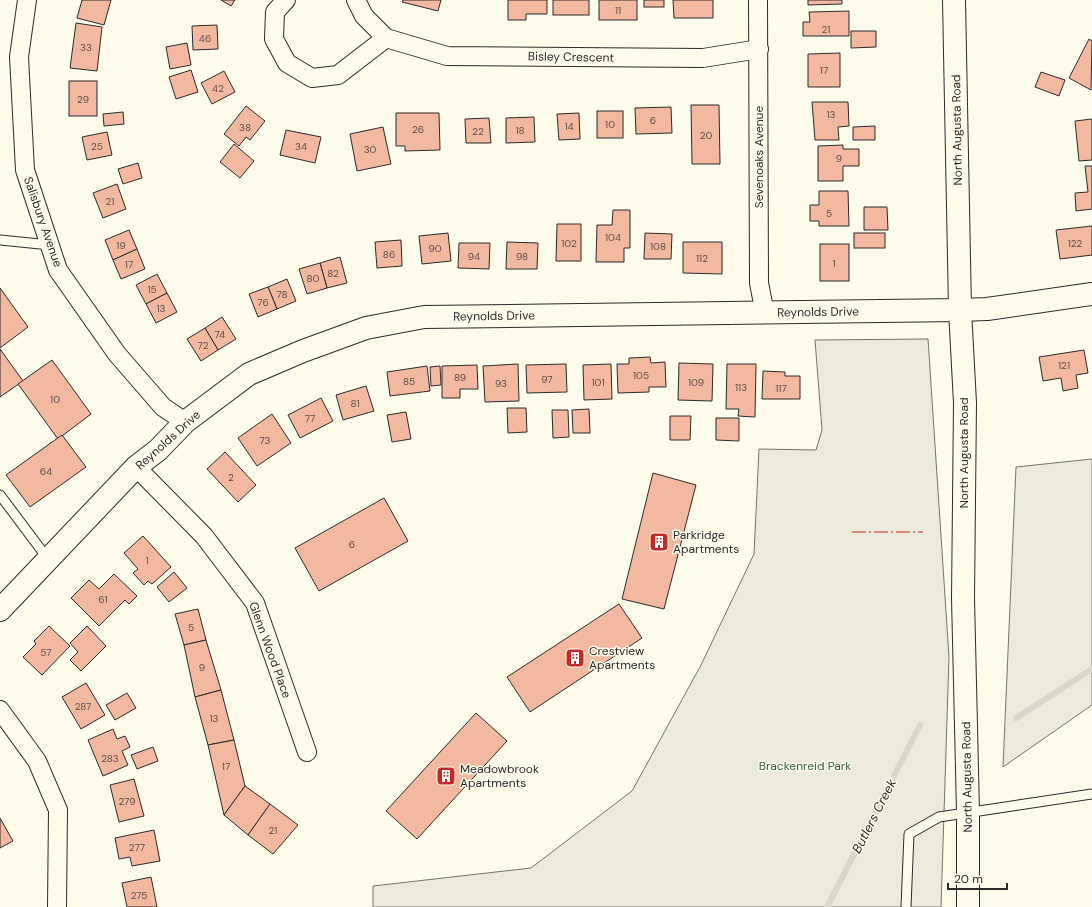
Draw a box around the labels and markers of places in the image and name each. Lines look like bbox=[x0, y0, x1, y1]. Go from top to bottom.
place label: Parkridge Apartments bbox=[673, 527, 739, 557]
building icon: Parkridge Apartments bbox=[648, 531, 670, 553]
place label: Crestview Apartments bbox=[589, 643, 655, 673]
building icon: Crestview Apartments bbox=[564, 647, 586, 669]
place label: Meadowbrook Apartments bbox=[460, 761, 539, 791]
building icon: Meadowbrook Apartments bbox=[435, 765, 457, 787]

